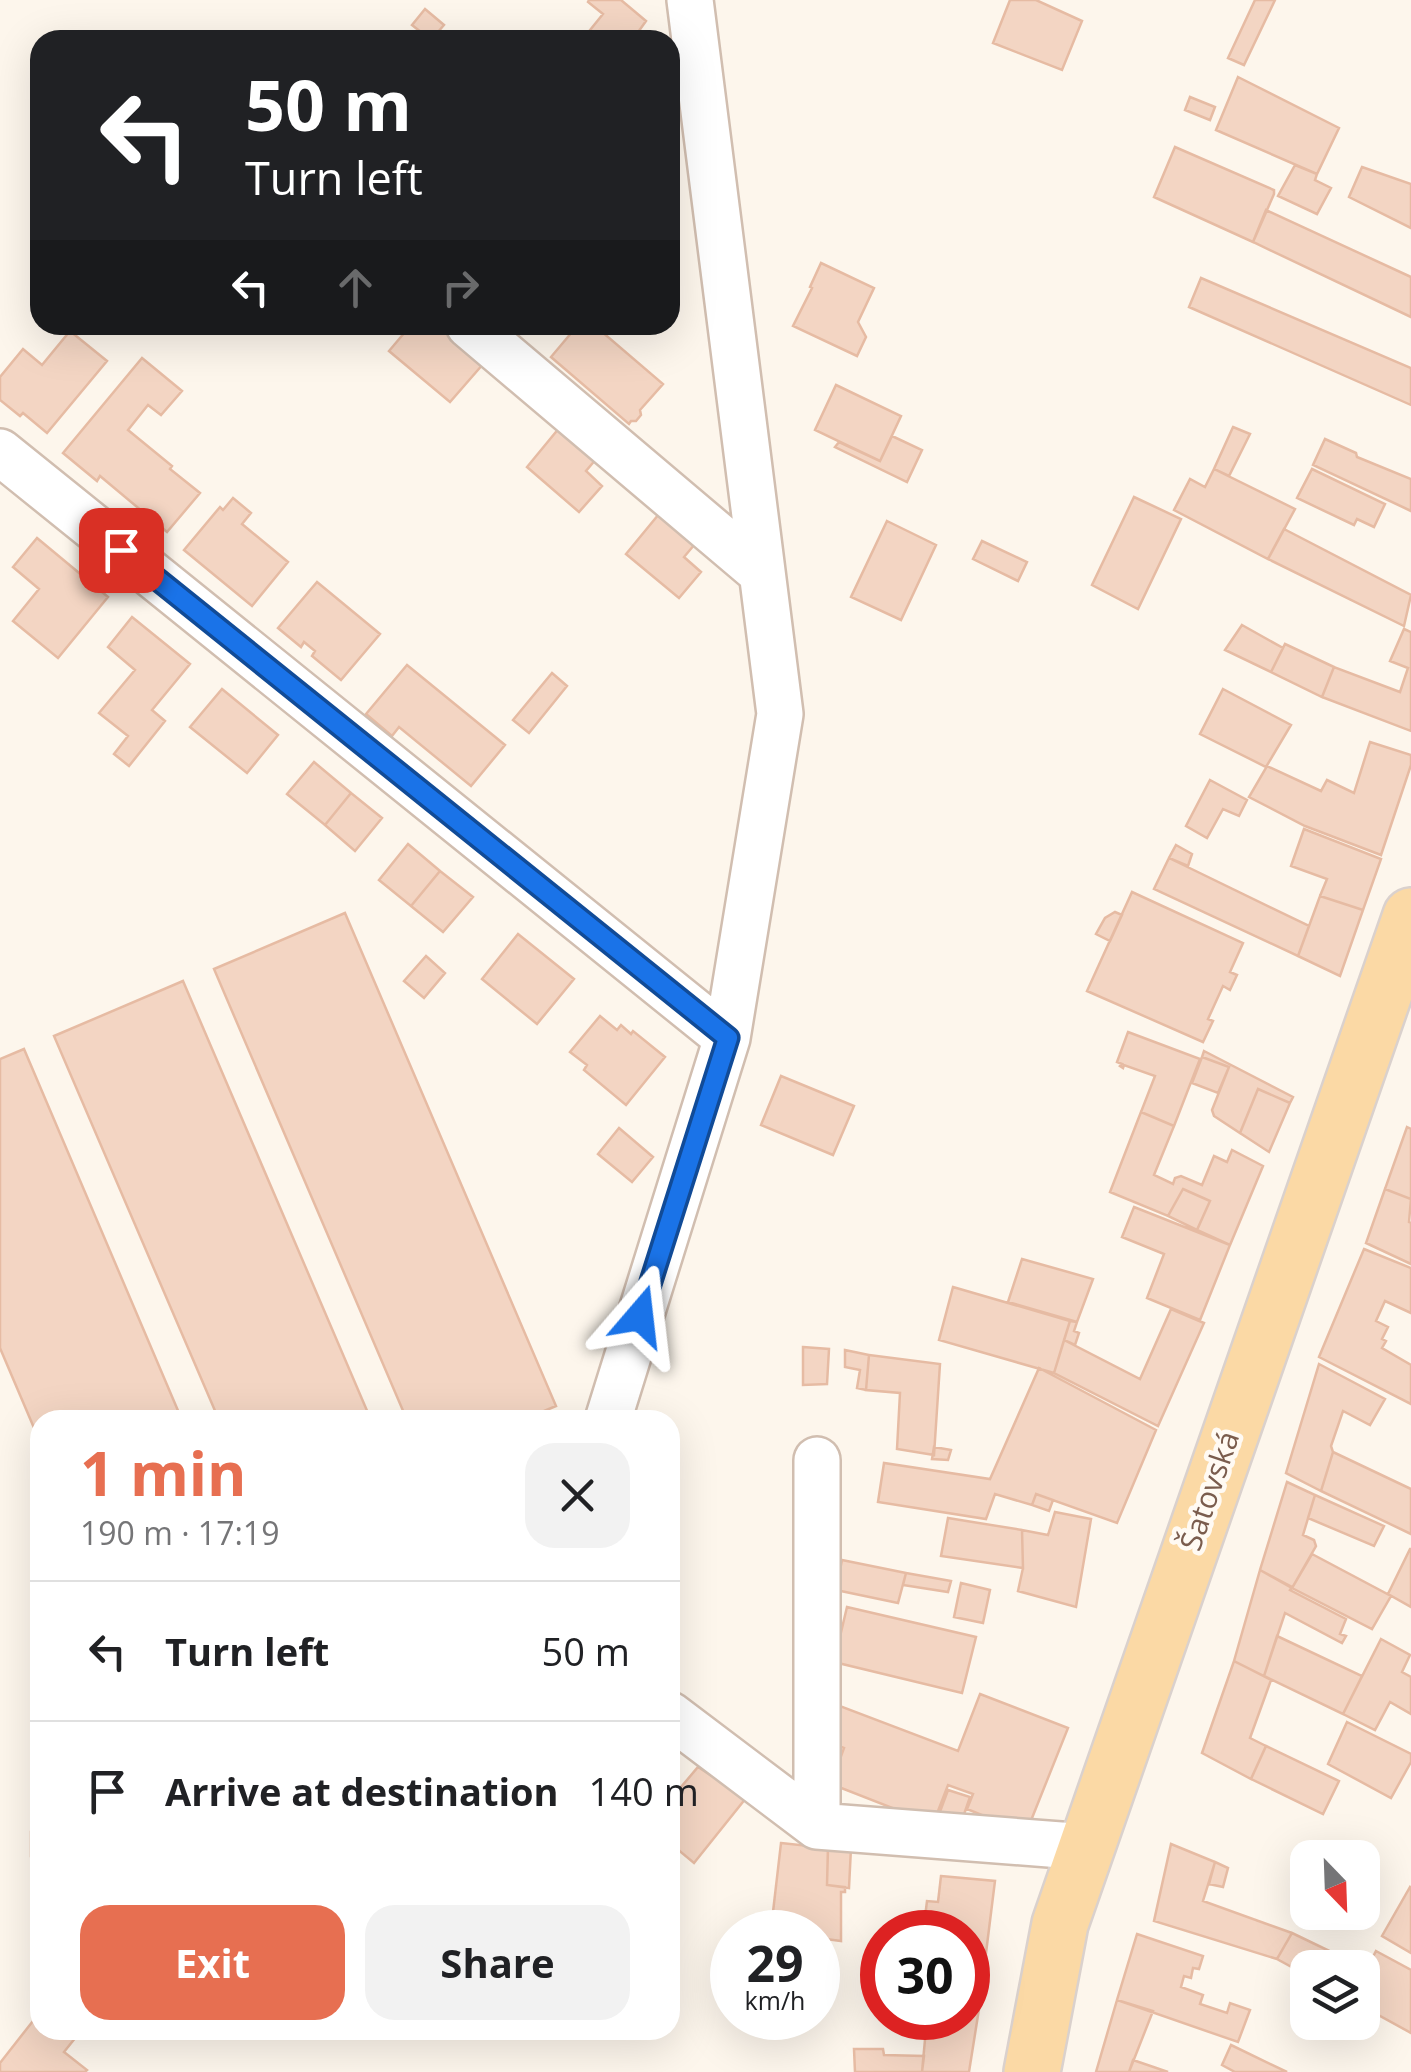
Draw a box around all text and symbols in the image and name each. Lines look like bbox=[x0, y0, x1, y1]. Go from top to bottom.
text: 50 m bbox=[245, 56, 412, 152]
icon: left bbox=[80, 70, 210, 200]
text: Turn left bbox=[245, 147, 423, 208]
icon: left bbox=[223, 260, 278, 315]
icon: ahead bbox=[328, 260, 383, 315]
icon: right bbox=[433, 260, 488, 315]
pin bbox=[79, 508, 164, 593]
icon: arrive bbox=[94, 523, 149, 578]
position arrow bbox=[588, 1264, 692, 1368]
street label: Šatovská bbox=[1169, 1425, 1248, 1556]
text: 1 min bbox=[80, 1432, 247, 1514]
button: close bbox=[525, 1443, 630, 1548]
text: 190 m · 17:19 bbox=[80, 1511, 279, 1554]
icon: left bbox=[80, 1624, 135, 1679]
text: Turn left bbox=[165, 1625, 329, 1677]
text: 50 m bbox=[541, 1625, 630, 1677]
icon: arrive bbox=[80, 1764, 135, 1819]
text: Arrive at destination bbox=[165, 1765, 559, 1817]
text: 140 m bbox=[589, 1765, 699, 1817]
north arrow bbox=[1290, 1840, 1380, 1930]
map controls bbox=[1290, 1840, 1380, 2040]
button: Exit bbox=[80, 1905, 345, 2020]
button: Share bbox=[365, 1905, 630, 2020]
speed limit sign: 30 bbox=[860, 1910, 990, 2040]
text: 29 bbox=[746, 1929, 804, 1997]
button: layers bbox=[1290, 1950, 1380, 2040]
text: km/h bbox=[745, 1983, 805, 2017]

